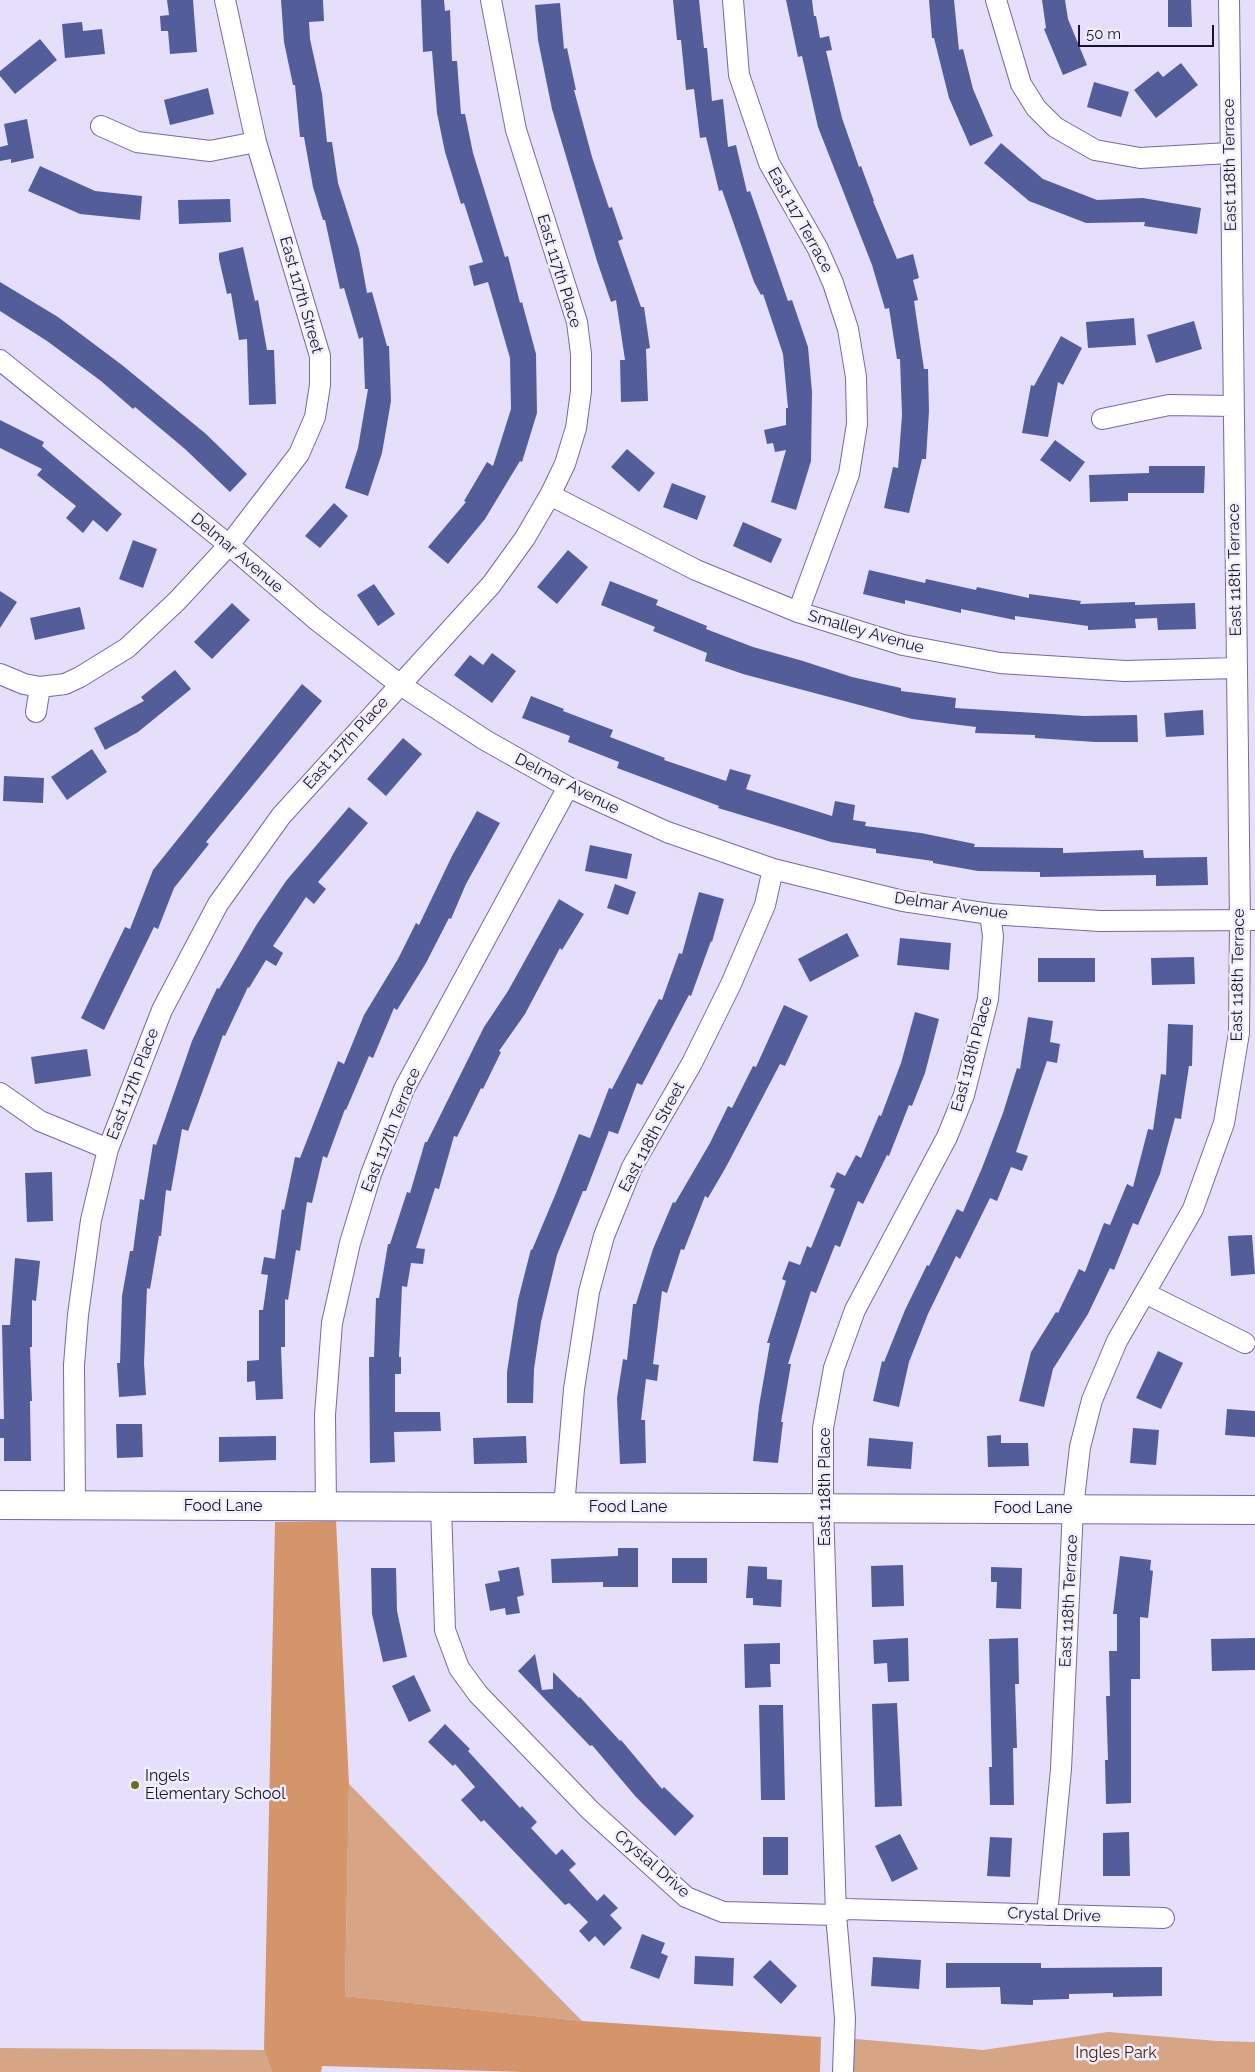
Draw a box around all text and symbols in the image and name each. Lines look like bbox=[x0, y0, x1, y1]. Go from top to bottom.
scale bar bbox=[1080, 15, 1216, 47]
text: 50 m bbox=[1086, 25, 1121, 43]
street label: East 118th Terrace bbox=[1219, 98, 1241, 232]
street label: East 117 Terrace bbox=[763, 164, 837, 276]
street label: East 117th Place bbox=[533, 212, 585, 330]
street label: East 117th Street bbox=[275, 234, 327, 356]
street label: East 118th Terrace bbox=[1224, 503, 1246, 637]
street label: Delmar Avenue bbox=[187, 509, 287, 597]
street label: Smalley Avenue bbox=[806, 606, 926, 658]
street label: East 117th Place bbox=[300, 693, 392, 793]
street label: Delmar Avenue bbox=[512, 749, 622, 819]
street label: Delmar Avenue bbox=[893, 889, 1009, 923]
street label: East 118th Terrace bbox=[1227, 908, 1249, 1042]
street label: East 118th Place bbox=[947, 994, 997, 1114]
street label: East 117th Place bbox=[103, 1026, 163, 1142]
street label: East 117th Terrace bbox=[357, 1065, 425, 1195]
street label: East 118th Street bbox=[615, 1079, 689, 1195]
street label: East 118th Place bbox=[815, 1428, 835, 1546]
street label: Food Lane bbox=[184, 1496, 262, 1516]
street label: Food Lane bbox=[589, 1497, 667, 1517]
street label: Food Lane bbox=[994, 1498, 1072, 1518]
street label: East 118th Terrace bbox=[1056, 1534, 1082, 1668]
place label: Ingels Elementary School bbox=[145, 1766, 285, 1804]
marker: Ingels Elementary School bbox=[129, 1779, 141, 1791]
street label: Crystal Drive bbox=[610, 1826, 694, 1902]
street label: Crystal Drive bbox=[1007, 1904, 1101, 1926]
park label: Ingles Park bbox=[1075, 2043, 1157, 2063]

